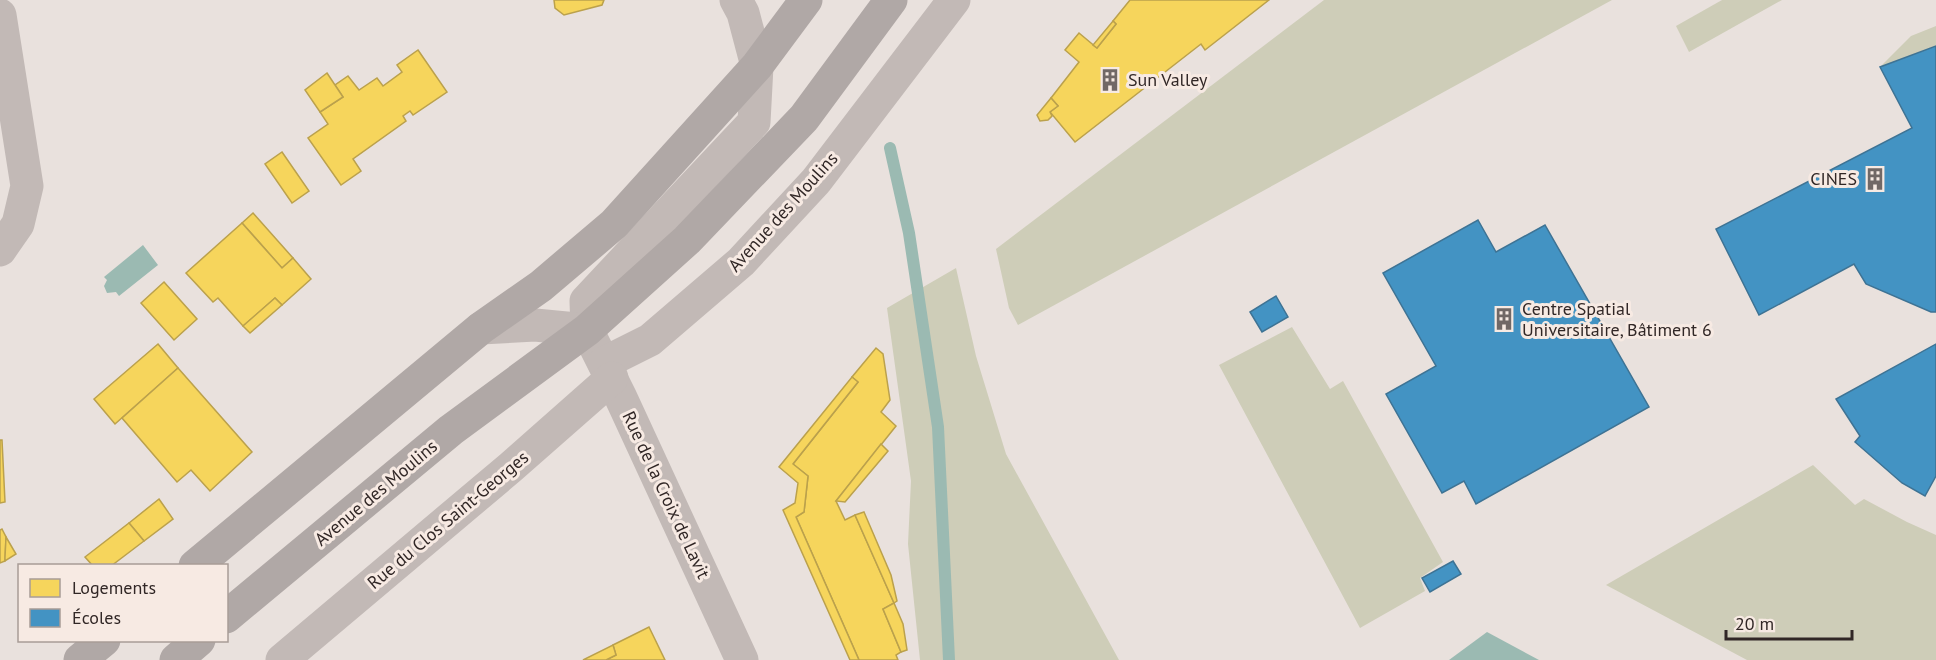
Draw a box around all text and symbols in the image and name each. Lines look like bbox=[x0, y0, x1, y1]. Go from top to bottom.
building icon: Sun Valley bbox=[1097, 67, 1123, 93]
place label: Sun Valley bbox=[1128, 68, 1208, 91]
street label: Avenue des Moulins bbox=[723, 147, 842, 276]
building icon: CINES bbox=[1862, 166, 1888, 192]
place label: CINES bbox=[1810, 167, 1857, 190]
place label: Centre Spatial Universitaire, Bâtiment 6 bbox=[1522, 297, 1712, 341]
building icon: Centre Spatial Universitaire, Bâtiment 6 bbox=[1491, 306, 1517, 332]
street label: Rue de la Croix de Lavit bbox=[618, 407, 715, 582]
street label: Avenue des Moulins bbox=[310, 435, 442, 551]
street label: Rue du Clos Saint-Georges bbox=[362, 445, 533, 594]
legend bbox=[18, 564, 228, 642]
text: Logements bbox=[72, 576, 156, 599]
scale bar bbox=[1726, 603, 1852, 641]
text: Écoles bbox=[72, 606, 121, 629]
text: 20 m bbox=[1735, 612, 1774, 635]

